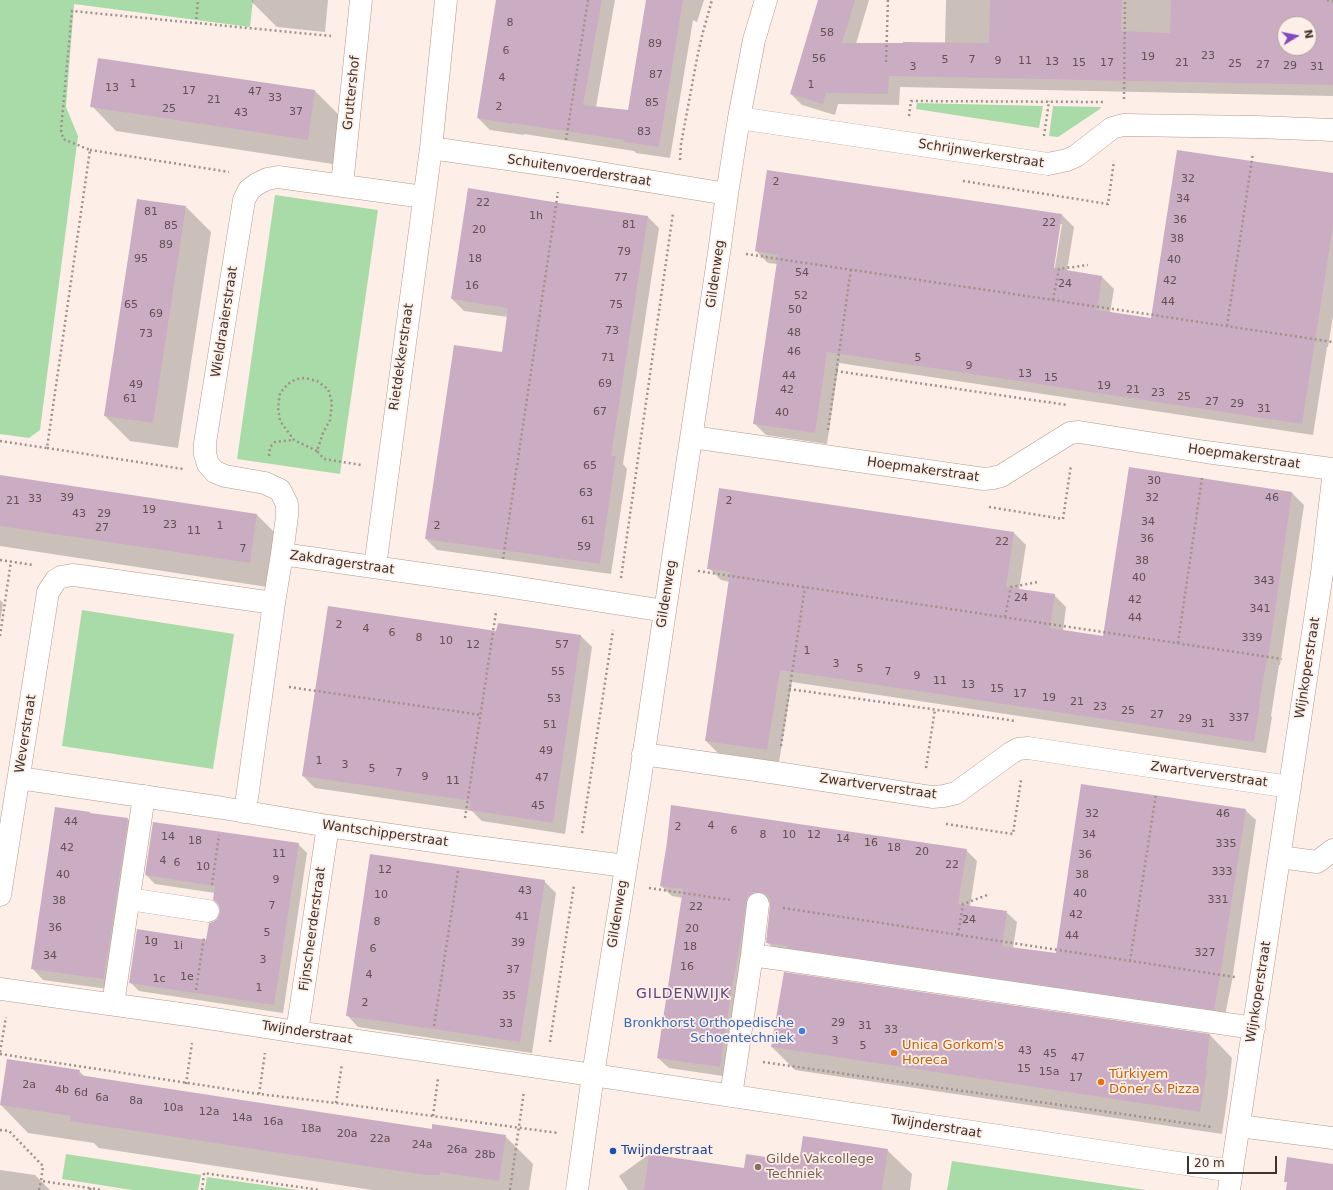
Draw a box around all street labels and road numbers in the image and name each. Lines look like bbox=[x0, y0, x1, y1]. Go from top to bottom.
street label: Gruttershof bbox=[340, 55, 364, 131]
street label: Schrijnwerkerstraat bbox=[917, 136, 1045, 172]
street label: Schuitenvoerderstraat bbox=[506, 152, 652, 190]
street label: Gildenweg bbox=[703, 239, 729, 309]
street label: Wieldraaierstraat bbox=[208, 265, 242, 379]
street label: Rietdekkerstraat bbox=[387, 302, 417, 412]
street label: Hoepmakerstraat bbox=[1187, 441, 1301, 473]
street label: Hoepmakerstraat bbox=[866, 454, 980, 486]
street label: Zakdragerstraat bbox=[289, 548, 395, 578]
street label: Gildenweg bbox=[654, 559, 680, 629]
street label: Wijnkoperstraat bbox=[1292, 616, 1324, 720]
street label: Weverstraat bbox=[12, 694, 40, 774]
street label: Zwartververstraat bbox=[1149, 759, 1269, 791]
street label: Zwartververstraat bbox=[818, 771, 938, 803]
street label: Wantschipperstraat bbox=[321, 817, 449, 851]
street label: Fijnscheerderstraat bbox=[297, 866, 329, 992]
street label: Gildenweg bbox=[605, 879, 631, 949]
street label: Wijnkoperstraat bbox=[1243, 940, 1275, 1044]
street label: Twijnderstraat bbox=[260, 1018, 354, 1048]
street label: Twijnderstraat bbox=[889, 1112, 983, 1142]

